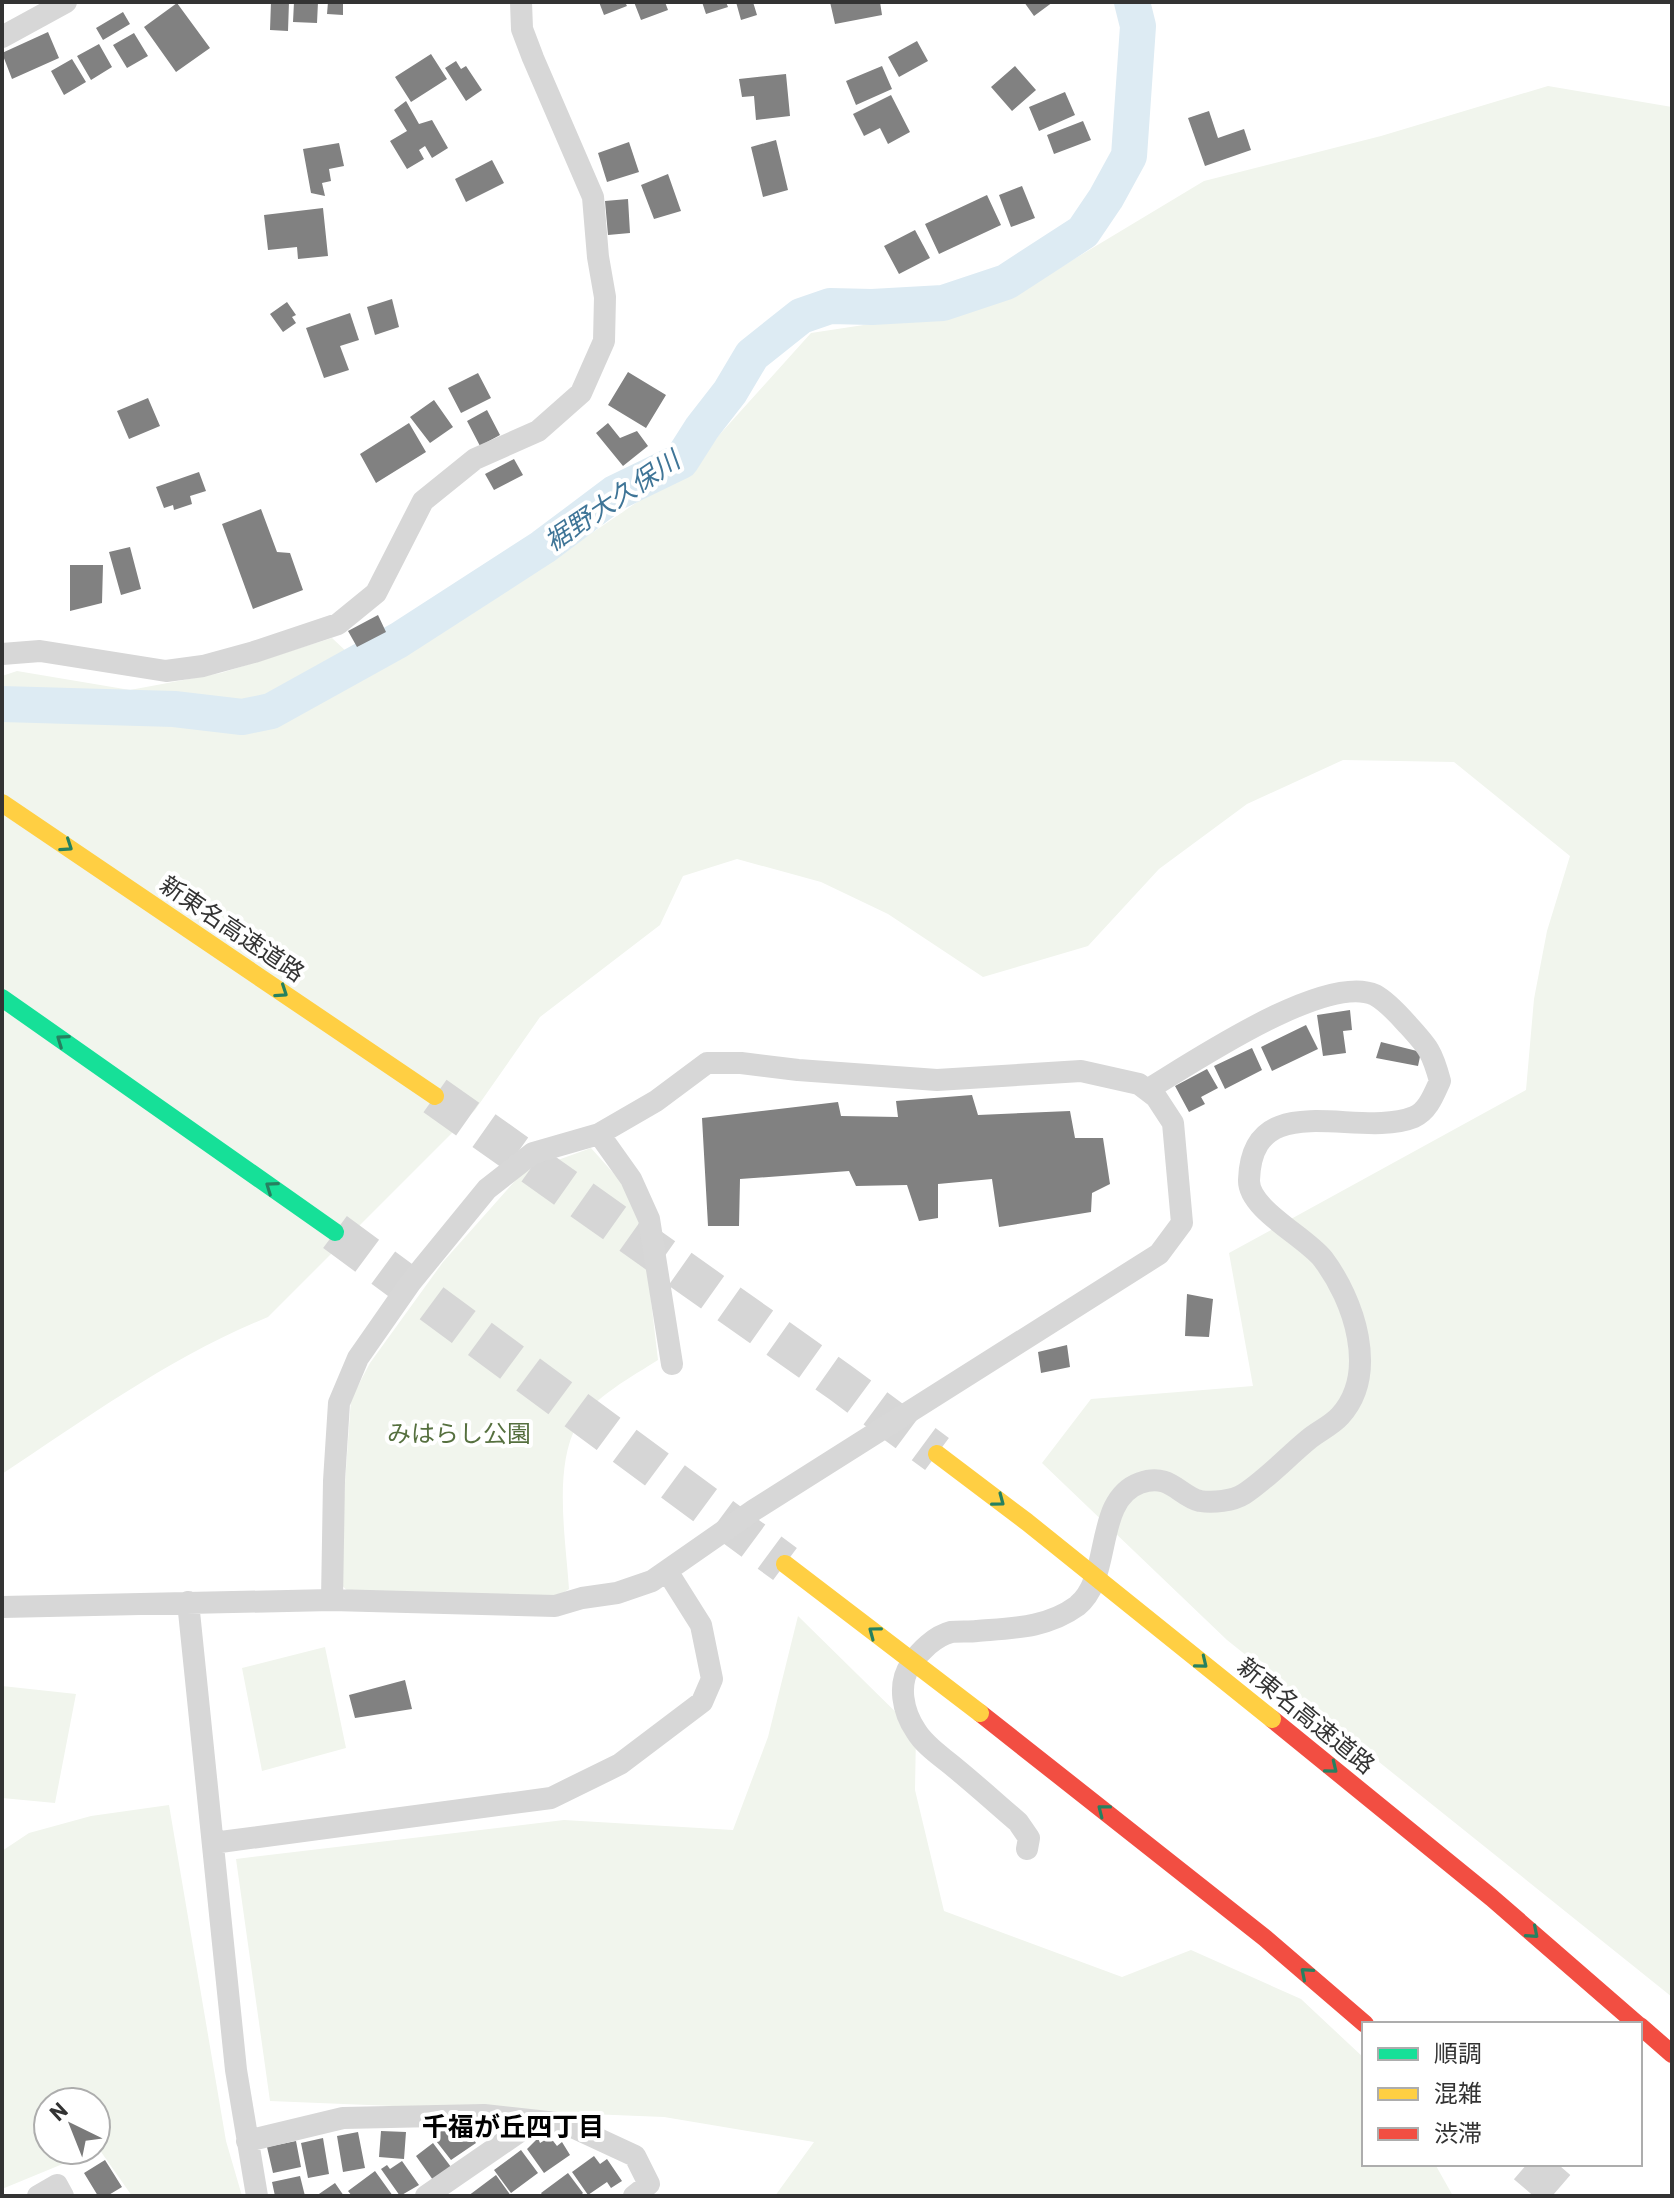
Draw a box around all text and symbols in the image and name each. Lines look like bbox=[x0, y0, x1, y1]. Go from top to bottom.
water label: 裾野大久保川 bbox=[538, 442, 687, 556]
one-way arrow bbox=[58, 836, 72, 851]
street label: 新東名高速道路 bbox=[155, 869, 311, 987]
one-way arrow bbox=[274, 982, 288, 997]
one-way arrow bbox=[57, 1035, 71, 1050]
one-way arrow bbox=[265, 1182, 280, 1197]
park label: みはらし公園 bbox=[387, 1418, 531, 1447]
one-way arrow bbox=[990, 1491, 1005, 1506]
one-way arrow bbox=[868, 1627, 883, 1641]
street label: 新東名高速道路 bbox=[1233, 1651, 1381, 1779]
one-way arrow bbox=[1193, 1653, 1207, 1668]
one-way arrow bbox=[1323, 1758, 1337, 1773]
one-way arrow bbox=[1097, 1806, 1112, 1820]
one-way arrow bbox=[1524, 1924, 1538, 1938]
one-way arrow bbox=[1301, 1968, 1315, 1983]
legend bbox=[1362, 2022, 1642, 2166]
text: 順調 bbox=[1434, 2038, 1482, 2067]
text: 混雑 bbox=[1434, 2078, 1482, 2107]
north arrow bbox=[32, 2086, 112, 2166]
text: N bbox=[43, 2096, 72, 2125]
district label: 千福が丘四丁目 bbox=[422, 2110, 604, 2141]
text: 渋滞 bbox=[1434, 2118, 1482, 2147]

